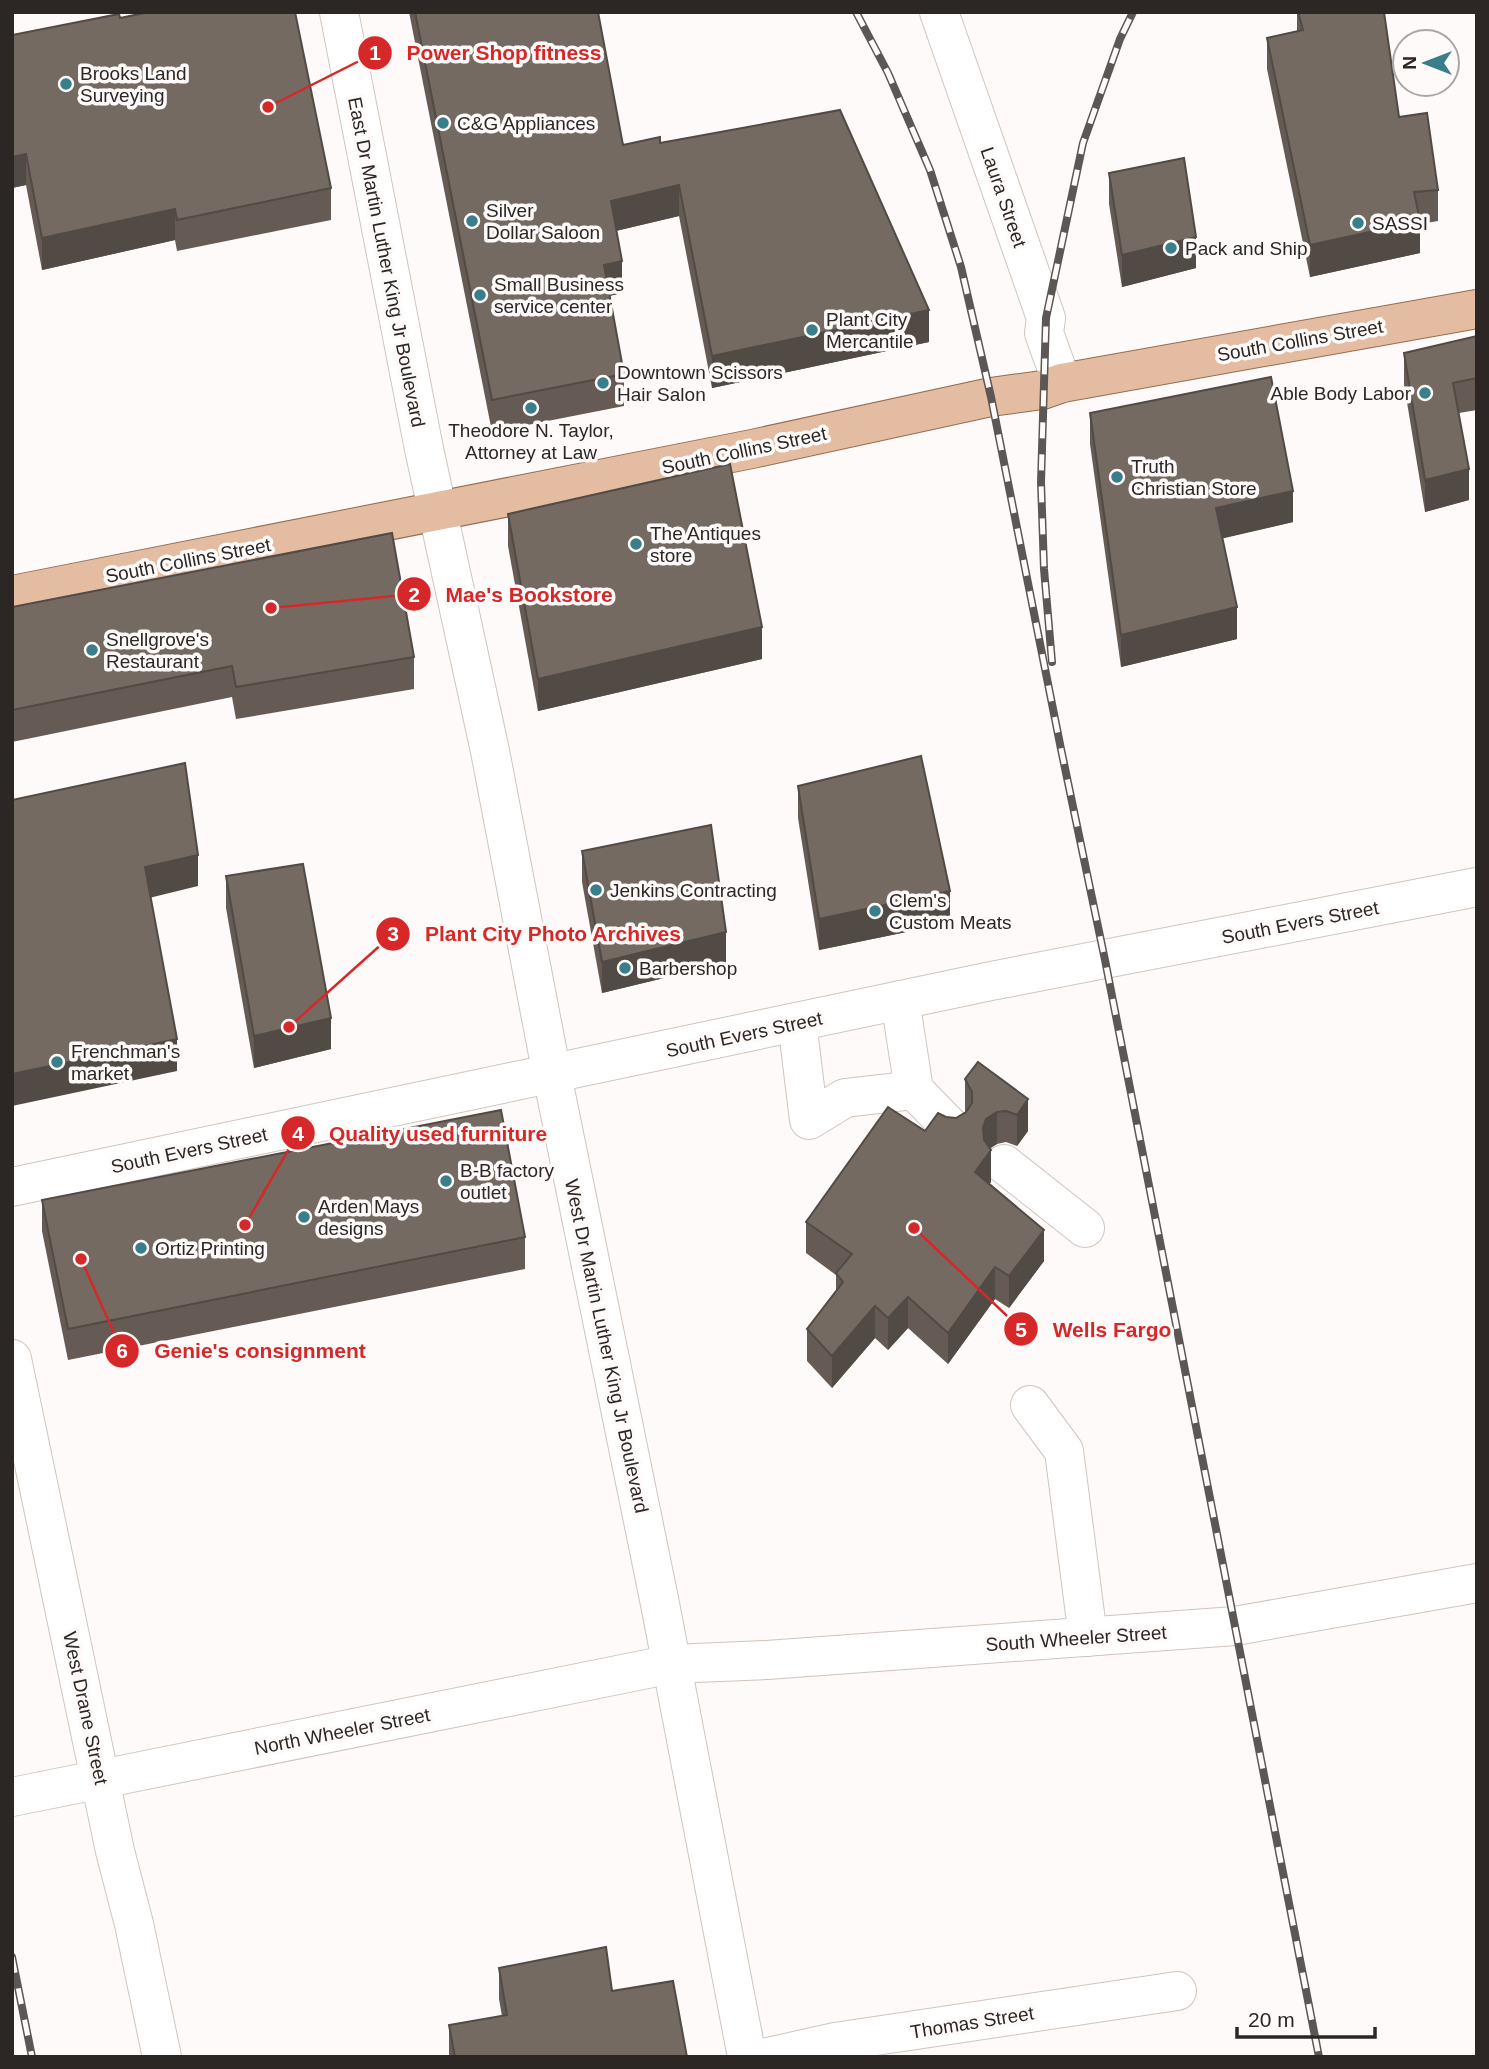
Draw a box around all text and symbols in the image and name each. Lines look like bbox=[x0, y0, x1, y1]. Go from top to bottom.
north arrow bbox=[1391, 28, 1461, 98]
callout: Power Shop fitness bbox=[358, 32, 616, 74]
text: 1 bbox=[369, 41, 381, 64]
text: Power Shop fitness bbox=[407, 41, 601, 64]
text: N bbox=[1399, 56, 1420, 70]
place label: Brooks Land Surveying bbox=[80, 63, 187, 106]
marker: Brooks Land Surveying bbox=[58, 76, 74, 92]
street label: East Dr Martin Luther King Jr Boulevard bbox=[344, 95, 429, 429]
place label: C&G Appliances bbox=[457, 113, 595, 134]
marker: C&G Appliances bbox=[435, 115, 451, 131]
street label: Laura Street bbox=[977, 144, 1031, 251]
place label: Silver Dollar Saloon bbox=[486, 200, 600, 243]
marker: Silver Dollar Saloon bbox=[464, 213, 480, 229]
place label: SASSI bbox=[1372, 213, 1428, 234]
marker: SASSI bbox=[1350, 215, 1366, 231]
place label: Pack and Ship bbox=[1185, 238, 1308, 259]
marker: Pack and Ship bbox=[1163, 240, 1179, 256]
place label: Small Business service center bbox=[494, 274, 624, 317]
marker: Small Business service center bbox=[472, 287, 488, 303]
place label: Plant City Mercantile bbox=[826, 309, 914, 352]
street label: South Collins Street bbox=[1216, 315, 1385, 365]
marker: Plant City Mercantile bbox=[804, 322, 820, 338]
place label: Downtown Scissors Hair Salon bbox=[617, 362, 783, 405]
marker: Downtown Scissors Hair Salon bbox=[595, 375, 611, 391]
place label: Able Body Labor bbox=[1271, 383, 1412, 404]
marker: Able Body Labor bbox=[1417, 385, 1433, 401]
marker: Theodore N. Taylor, Attorney at Law bbox=[523, 400, 539, 416]
place label: Theodore N. Taylor, Attorney at Law bbox=[448, 420, 614, 463]
street label: South Collins Street bbox=[660, 423, 829, 478]
place label: Truth Christian Store bbox=[1131, 456, 1257, 499]
marker: Truth Christian Store bbox=[1109, 469, 1125, 485]
place label: The Antiques store bbox=[650, 523, 761, 566]
street label: South Collins Street bbox=[104, 534, 273, 587]
marker: The Antiques store bbox=[628, 536, 644, 552]
callout: Mae's Bookstore bbox=[397, 573, 627, 615]
text: 2 bbox=[408, 583, 420, 606]
text: Mae's Bookstore bbox=[445, 583, 613, 606]
place label: Snellgrove's Restaurant bbox=[106, 629, 209, 672]
marker: Snellgrove's Restaurant bbox=[84, 642, 100, 658]
place label: Jenkins Contracting bbox=[610, 880, 777, 901]
marker: Jenkins Contracting bbox=[588, 882, 604, 898]
place label: Clem's Custom Meats bbox=[889, 890, 1011, 933]
street label: South Evers Street bbox=[1220, 897, 1381, 948]
marker: Clem's Custom Meats bbox=[867, 903, 883, 919]
callout: Plant City Photo Archives bbox=[375, 913, 695, 955]
text: 3 bbox=[387, 922, 399, 945]
text: Plant City Photo Archives bbox=[425, 922, 681, 945]
place label: Barbershop bbox=[639, 958, 737, 979]
marker: Barbershop bbox=[617, 960, 633, 976]
street label: South Evers Street bbox=[664, 1007, 825, 1061]
place label: Frenchman's market bbox=[71, 1041, 180, 1084]
marker: Frenchman's market bbox=[49, 1054, 65, 1070]
callout: Quality used furniture bbox=[280, 1112, 561, 1154]
text: 4 bbox=[292, 1122, 304, 1145]
text: Quality used furniture bbox=[329, 1122, 547, 1145]
street label: South Evers Street bbox=[109, 1123, 270, 1177]
place label: B-B factory outlet bbox=[460, 1160, 554, 1203]
marker: B-B factory outlet bbox=[438, 1173, 454, 1189]
street label: West Dr Martin Luther King Jr Boulevard bbox=[561, 1177, 652, 1515]
place label: Arden Mays designs bbox=[318, 1196, 419, 1239]
marker: Arden Mays designs bbox=[296, 1209, 312, 1225]
place label: Ortiz Printing bbox=[155, 1238, 265, 1259]
marker: Ortiz Printing bbox=[133, 1240, 149, 1256]
callout: Wells Fargo bbox=[1003, 1308, 1185, 1350]
text: 5 bbox=[1015, 1318, 1027, 1341]
text: Wells Fargo bbox=[1053, 1318, 1171, 1341]
callout: Genie's consignment bbox=[105, 1330, 379, 1372]
text: 6 bbox=[116, 1339, 128, 1362]
text: Genie's consignment bbox=[154, 1339, 366, 1362]
street label: South Wheeler Street bbox=[985, 1622, 1168, 1655]
street label: West Drane Street bbox=[59, 1630, 112, 1787]
street label: North Wheeler Street bbox=[252, 1704, 432, 1759]
scale bar bbox=[1237, 1996, 1375, 2040]
street label: Thomas Street bbox=[909, 2002, 1036, 2043]
text: 20 m bbox=[1248, 2008, 1295, 2031]

